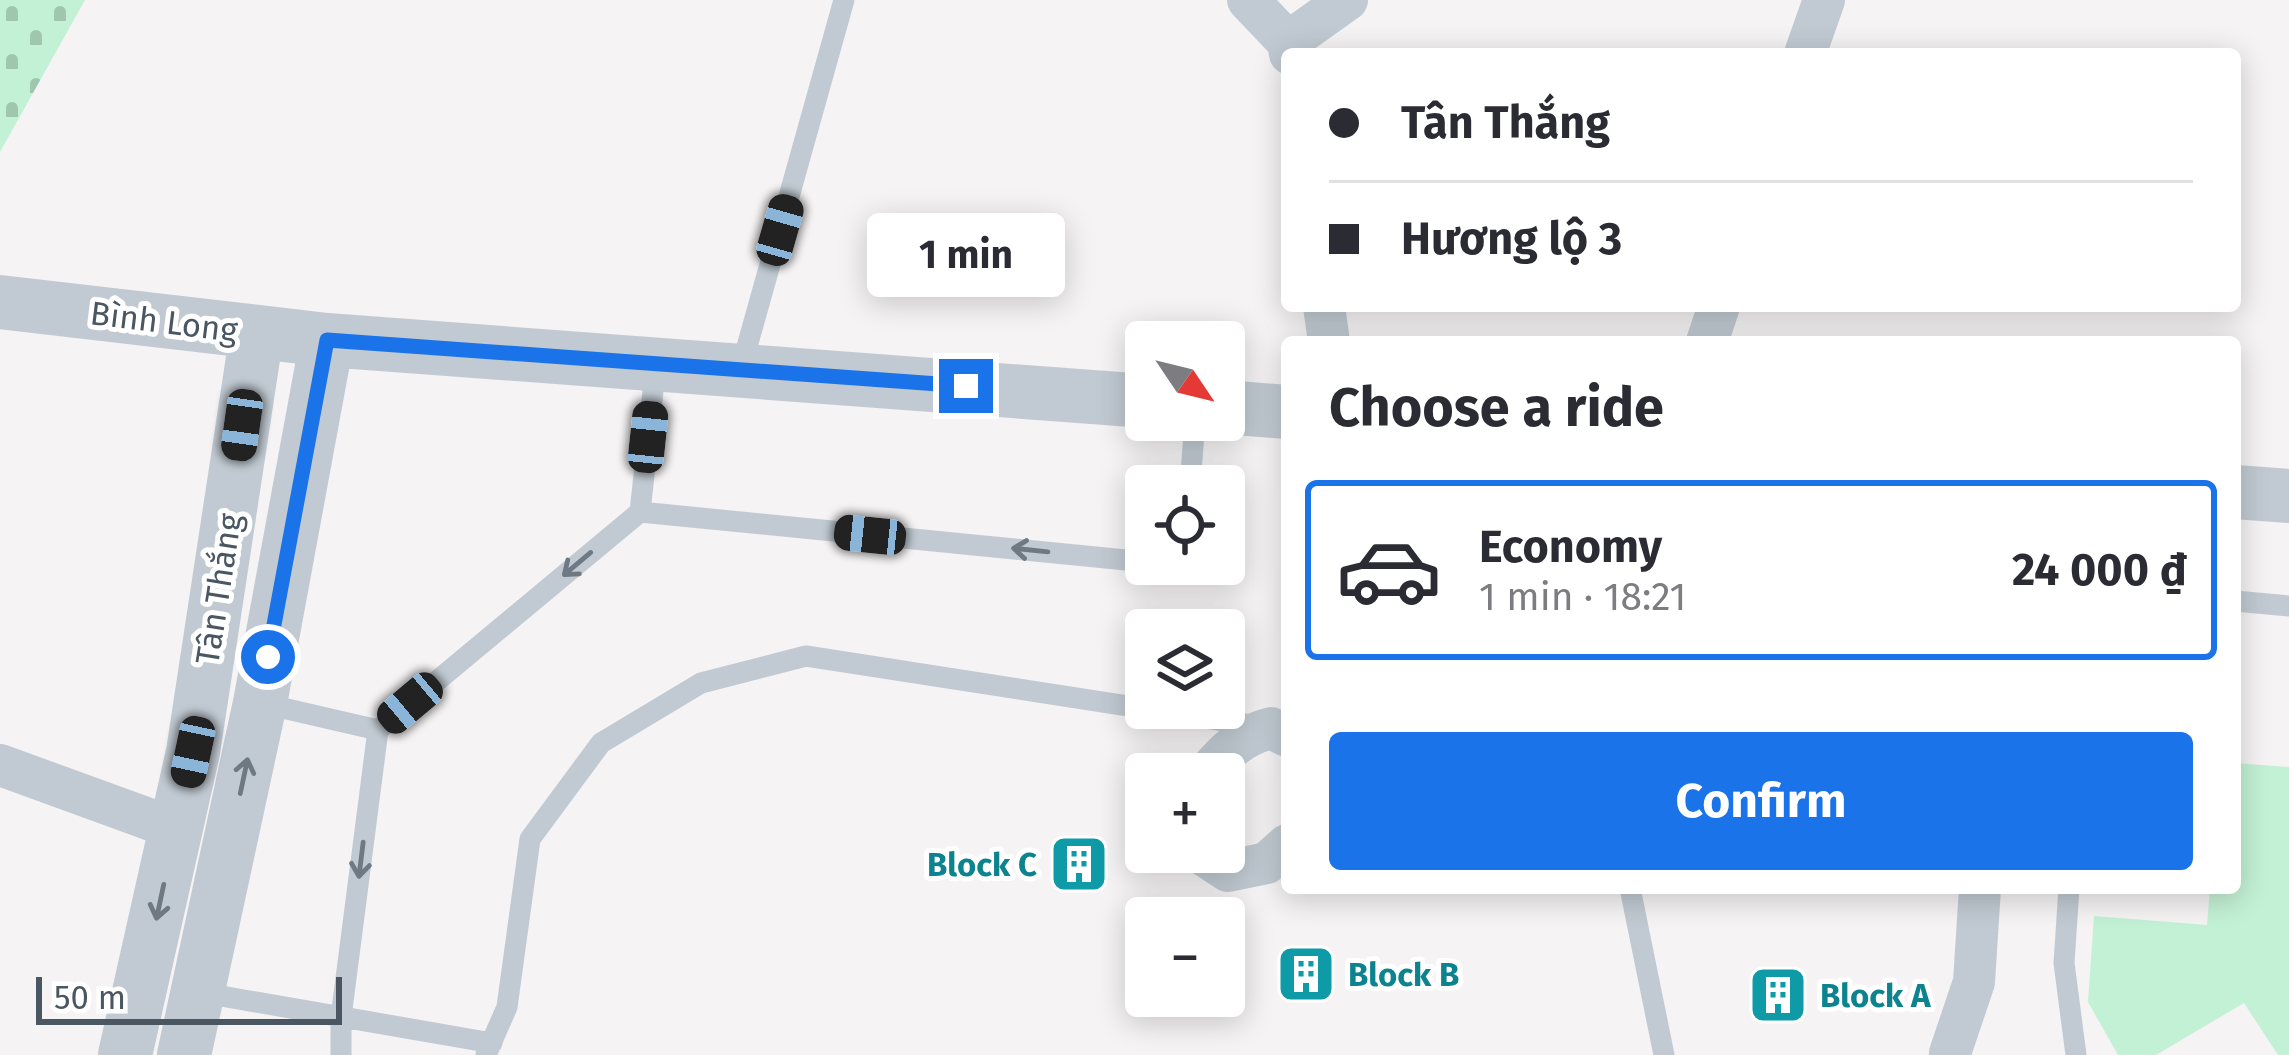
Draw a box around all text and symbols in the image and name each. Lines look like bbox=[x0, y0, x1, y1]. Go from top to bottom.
text: Tân Thắng bbox=[1401, 96, 1610, 150]
car bbox=[753, 190, 807, 270]
callout: 1 min bbox=[867, 212, 1065, 296]
text: Hương lộ 3 bbox=[1401, 212, 1622, 266]
text: 1 min bbox=[919, 232, 1013, 278]
street label: Bình Long bbox=[88, 293, 241, 351]
north arrow bbox=[1125, 321, 1245, 441]
map controls bbox=[1125, 321, 1245, 1017]
route end bbox=[939, 359, 993, 413]
text: Choose a ride bbox=[1329, 376, 1664, 440]
car bbox=[219, 387, 265, 463]
car bbox=[626, 399, 670, 475]
button: locate bbox=[1125, 465, 1245, 585]
street label: Tân Thắng bbox=[186, 510, 251, 667]
car bbox=[832, 513, 908, 557]
icon: car bbox=[1335, 516, 1443, 624]
text: Economy bbox=[1479, 520, 1662, 574]
one-way arrow bbox=[1011, 538, 1050, 561]
text: 24 000 ₫ bbox=[2012, 543, 2187, 597]
one-way arrow bbox=[561, 551, 593, 577]
text: 1 min · 18:21 bbox=[1479, 574, 1686, 620]
button: layers bbox=[1125, 609, 1245, 729]
route start bbox=[241, 630, 295, 684]
car bbox=[371, 666, 449, 740]
car bbox=[168, 713, 218, 791]
button: Confirm bbox=[1329, 732, 2193, 870]
button: + bbox=[1125, 753, 1245, 873]
one-way arrow bbox=[233, 758, 256, 796]
building icon: Block C bbox=[1048, 833, 1110, 895]
one-way arrow bbox=[349, 840, 372, 879]
place label: Block C bbox=[927, 845, 1037, 885]
one-way arrow bbox=[148, 883, 171, 921]
button: − bbox=[1125, 897, 1245, 1017]
building icon: Block B bbox=[1275, 943, 1337, 1005]
place label: Block B bbox=[1348, 955, 1459, 995]
building icon: Block A bbox=[1747, 964, 1809, 1026]
scale bar bbox=[36, 971, 342, 1024]
place label: Block A bbox=[1820, 976, 1931, 1016]
text: 50 m bbox=[54, 978, 126, 1018]

